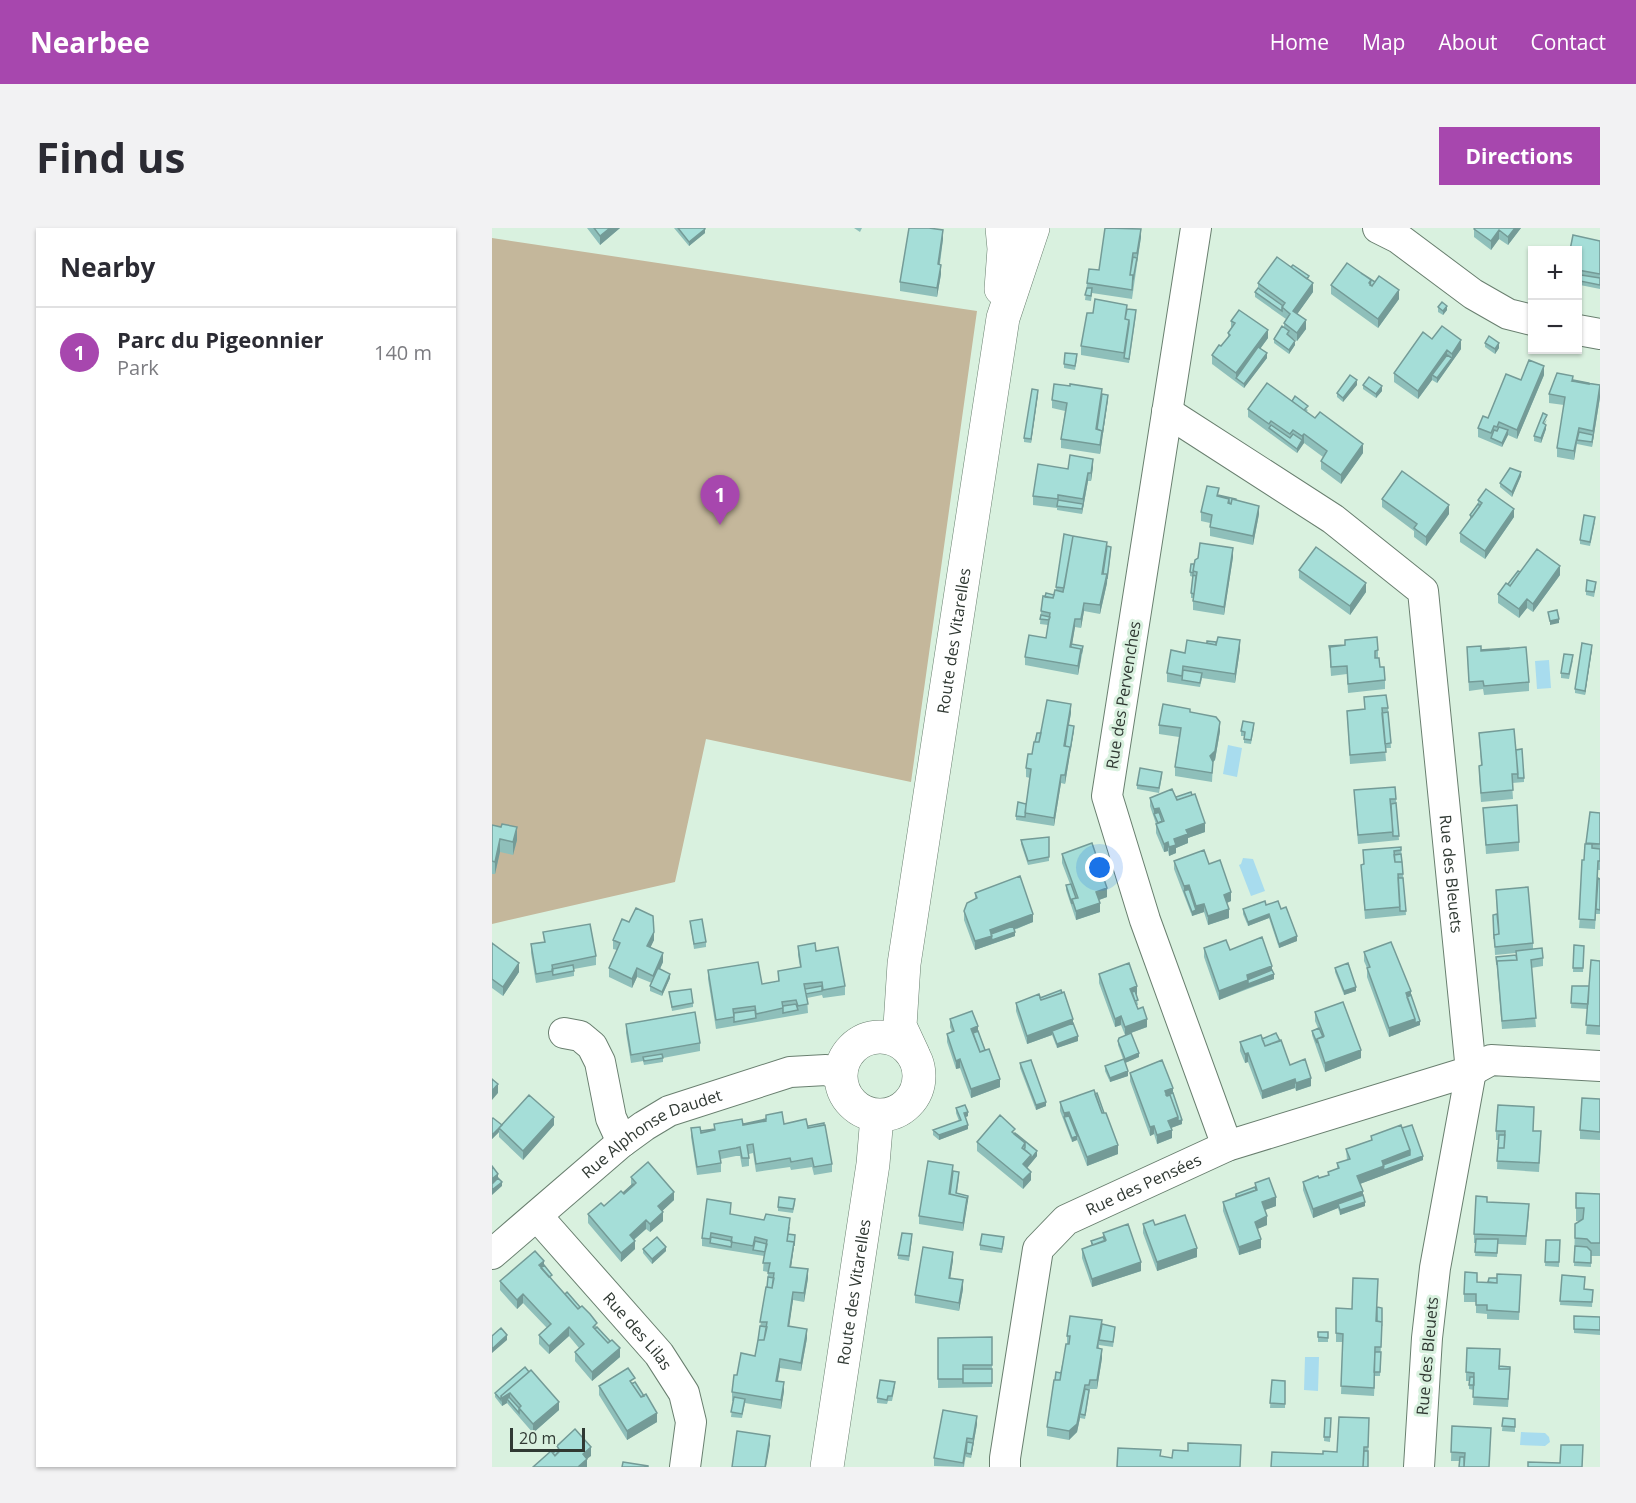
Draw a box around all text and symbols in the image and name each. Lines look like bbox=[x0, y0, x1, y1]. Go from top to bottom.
text: Nearbee bbox=[30, 23, 150, 61]
text: Home bbox=[1270, 28, 1329, 56]
text: Map bbox=[1362, 28, 1405, 56]
text: About bbox=[1438, 28, 1498, 56]
text: Contact bbox=[1531, 28, 1606, 56]
button: Directions bbox=[1439, 127, 1600, 185]
text: Find us bbox=[36, 128, 185, 185]
map controls bbox=[1528, 246, 1582, 354]
button: + bbox=[1528, 246, 1582, 300]
text: Nearby bbox=[60, 249, 155, 285]
button: − bbox=[1528, 300, 1582, 354]
text: Parc du Pigeonnier bbox=[117, 324, 323, 354]
text: 1 bbox=[74, 339, 85, 366]
text: 140 m bbox=[374, 339, 432, 366]
text: Park bbox=[117, 354, 159, 381]
pin: 1 bbox=[700, 476, 740, 525]
street label: Route des Vitarelles bbox=[932, 566, 976, 715]
street label: Rue des Pervenches bbox=[1100, 619, 1146, 771]
street label: Rue des Bleuets bbox=[1434, 814, 1468, 934]
your location bbox=[1085, 853, 1114, 882]
street label: Rue Alphonse Daudet bbox=[577, 1084, 725, 1183]
street label: Rue des Pensées bbox=[1082, 1148, 1205, 1221]
street label: Route des Vitarelles bbox=[832, 1218, 875, 1366]
street label: Rue des Lilas bbox=[598, 1287, 677, 1374]
street label: Rue des Bleuets bbox=[1411, 1296, 1443, 1416]
scale bar bbox=[510, 1425, 585, 1452]
text: 20 m bbox=[519, 1427, 556, 1449]

